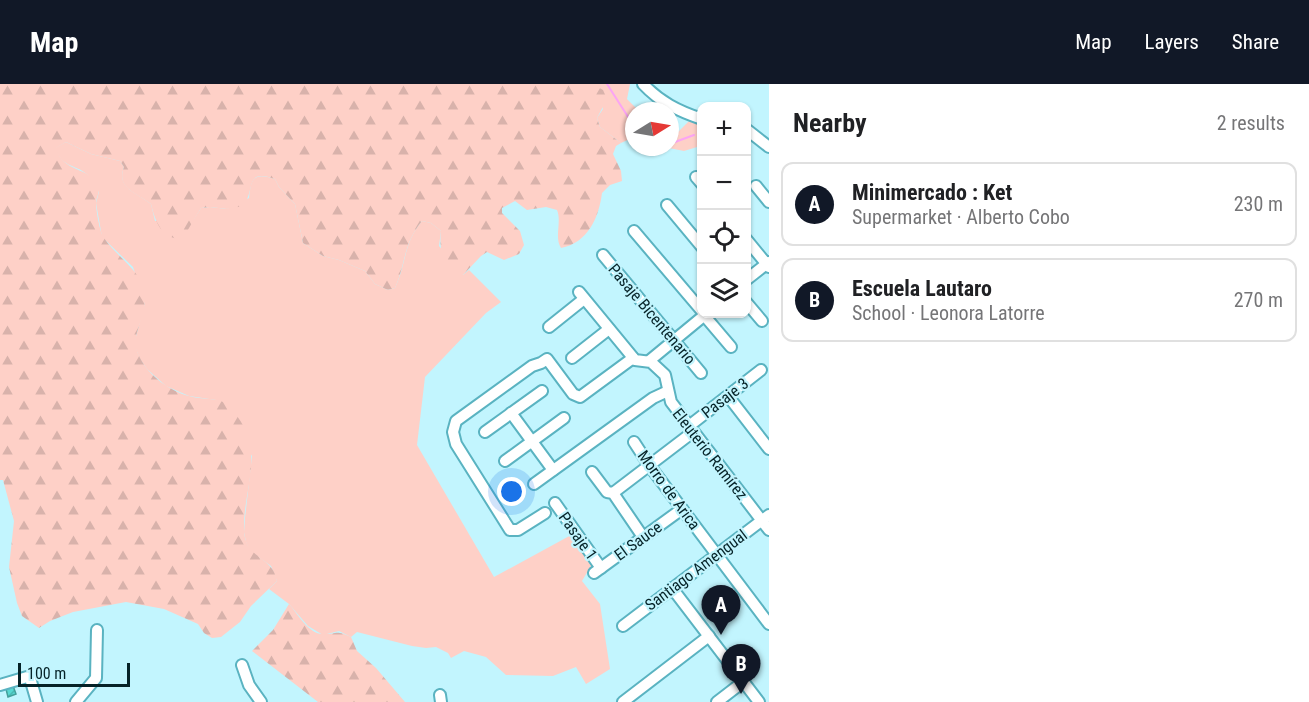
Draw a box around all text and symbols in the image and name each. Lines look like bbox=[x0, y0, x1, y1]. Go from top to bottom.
text: Map bbox=[30, 26, 78, 59]
text: Map bbox=[1075, 30, 1112, 54]
text: Layers bbox=[1145, 30, 1199, 54]
text: Share bbox=[1232, 30, 1279, 54]
north arrow bbox=[625, 102, 679, 156]
map controls bbox=[697, 102, 751, 318]
button: + bbox=[697, 102, 751, 156]
text: Nearby bbox=[793, 108, 867, 138]
text: 2 results bbox=[1217, 111, 1285, 135]
button: − bbox=[697, 156, 751, 210]
text: Minimercado : Ket bbox=[852, 180, 1012, 205]
text: A bbox=[809, 192, 820, 216]
text: 230 m bbox=[1234, 192, 1283, 216]
text: Supermarket · Alberto Cobo bbox=[852, 205, 1070, 229]
button: locate bbox=[697, 210, 751, 264]
street label: Pasaje Bicentenario bbox=[604, 260, 700, 368]
button: layers bbox=[697, 264, 751, 318]
text: Escuela Lautaro bbox=[852, 276, 992, 301]
text: B bbox=[809, 288, 820, 312]
text: 270 m bbox=[1234, 288, 1283, 312]
text: School · Leonora Latorre bbox=[852, 301, 1045, 325]
street label: Pasaje 3 bbox=[698, 374, 752, 422]
street label: Eleuterio Ramírez bbox=[668, 405, 752, 503]
street label: Morro de Arica bbox=[634, 447, 704, 533]
your location bbox=[497, 477, 526, 506]
street label: Pasaje 1 bbox=[555, 508, 601, 564]
street label: El Sauce bbox=[611, 517, 665, 565]
street label: Santiago Amengual bbox=[641, 525, 751, 615]
pin: A bbox=[702, 586, 740, 635]
pin: B bbox=[722, 644, 760, 694]
scale bar bbox=[18, 660, 130, 688]
text: 100 m bbox=[27, 664, 66, 683]

